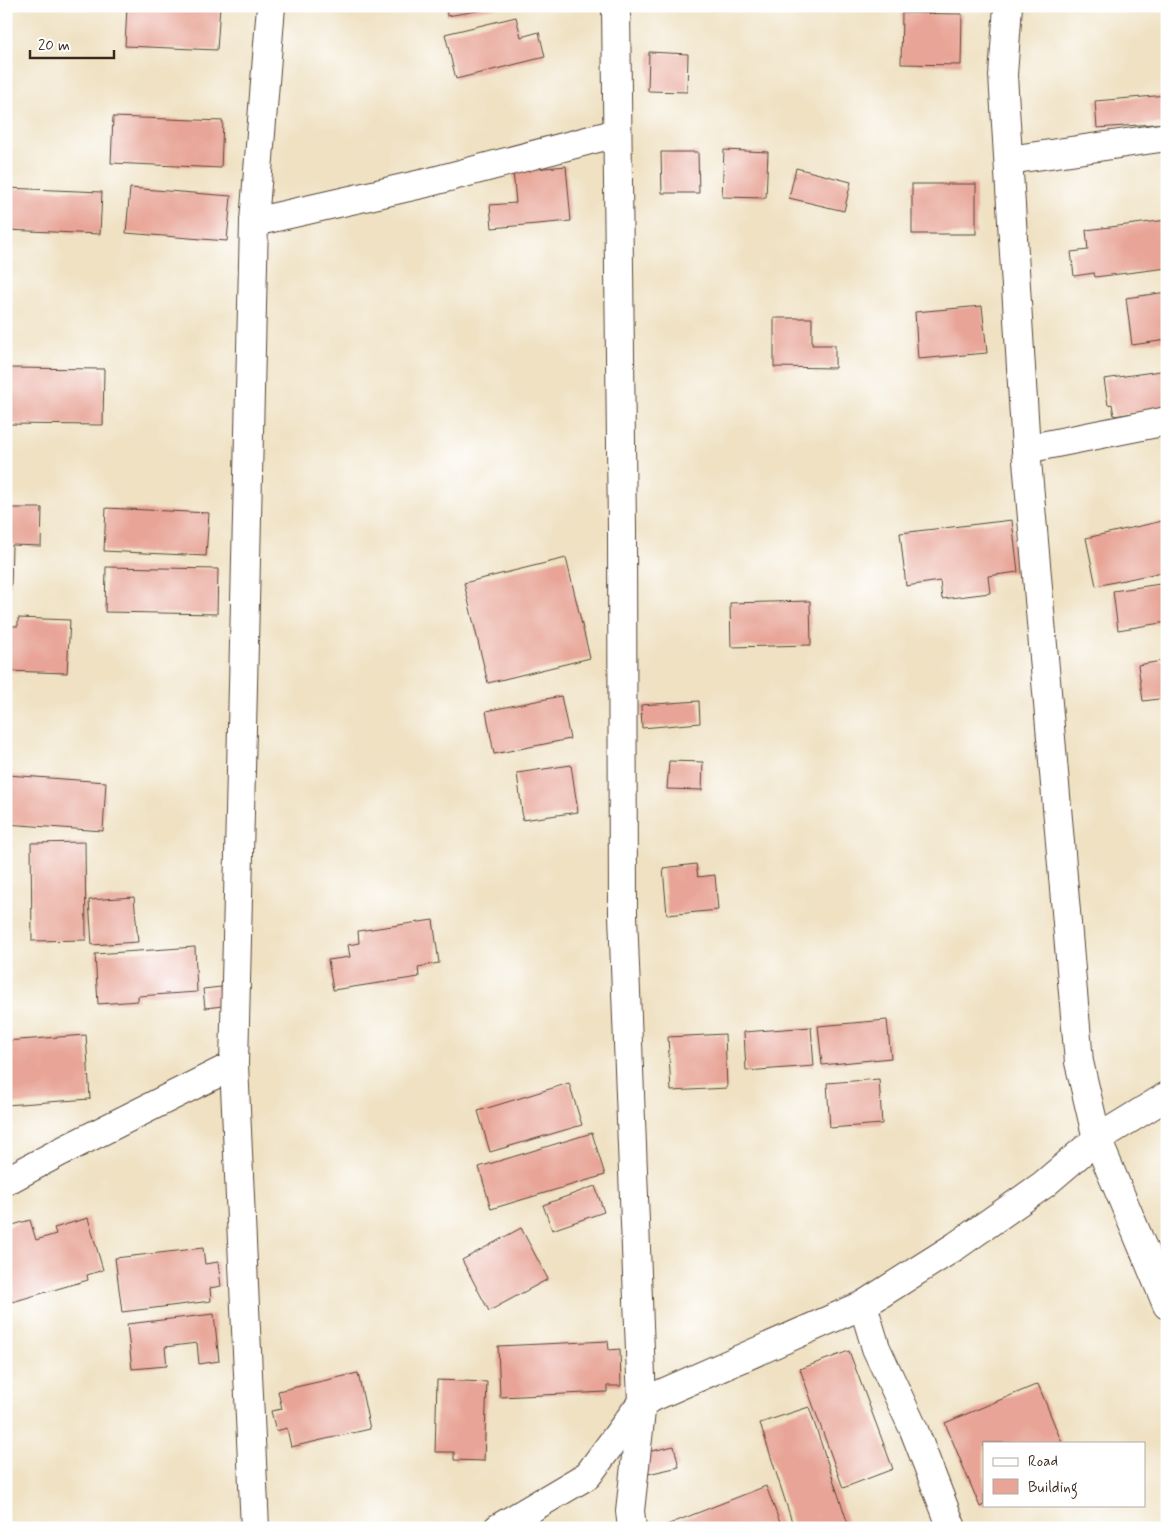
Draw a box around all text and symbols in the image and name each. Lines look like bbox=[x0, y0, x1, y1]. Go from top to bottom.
scale bar bbox=[30, 28, 114, 60]
text: 20 m bbox=[38, 36, 70, 56]
legend bbox=[983, 1442, 1146, 1506]
text: Road bbox=[1028, 1452, 1058, 1472]
text: Building bbox=[1028, 1478, 1078, 1499]

